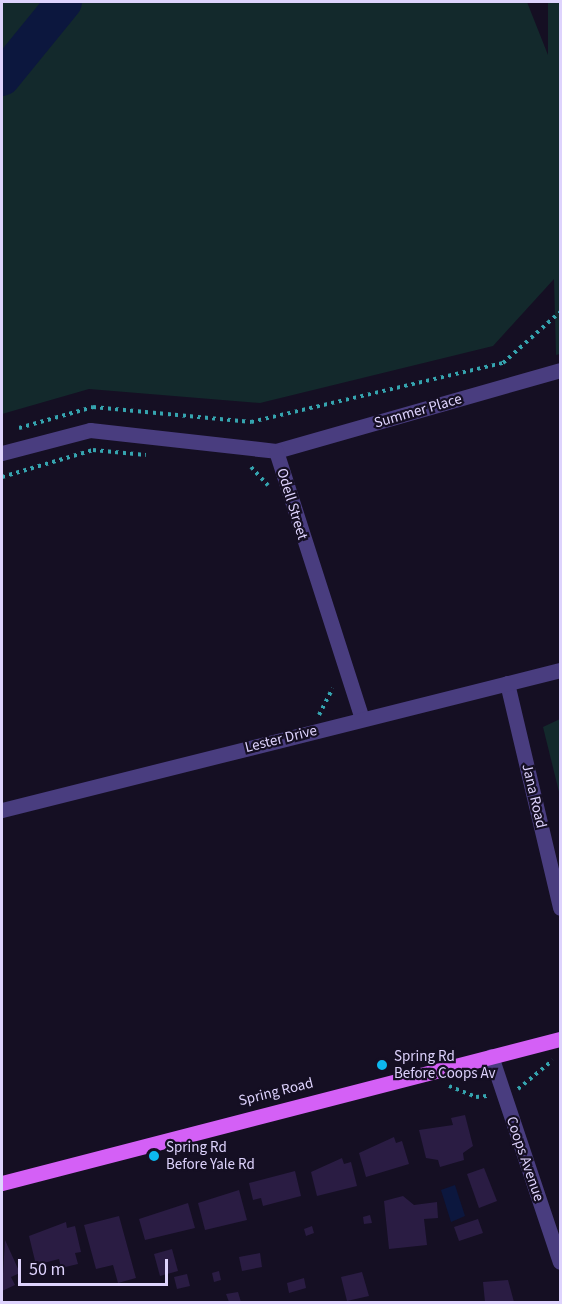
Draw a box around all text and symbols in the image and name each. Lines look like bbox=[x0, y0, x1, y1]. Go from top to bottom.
street label: Summer Place bbox=[372, 390, 464, 432]
street label: Odell Street bbox=[273, 466, 311, 542]
street label: Lester Drive bbox=[243, 721, 319, 757]
street label: Jana Road bbox=[518, 762, 550, 830]
place label: Spring Rd Before Coops Av bbox=[394, 1047, 496, 1082]
marker: Spring Rd Before Coops Av bbox=[375, 1058, 389, 1072]
street label: Spring Road bbox=[237, 1074, 315, 1110]
street label: Coops Avenue bbox=[502, 1114, 548, 1204]
place label: Spring Rd Before Yale Rd bbox=[166, 1138, 255, 1173]
marker: Spring Rd Before Yale Rd bbox=[147, 1149, 161, 1163]
scale bar bbox=[21, 1247, 171, 1285]
text: 50 m bbox=[29, 1257, 65, 1282]

